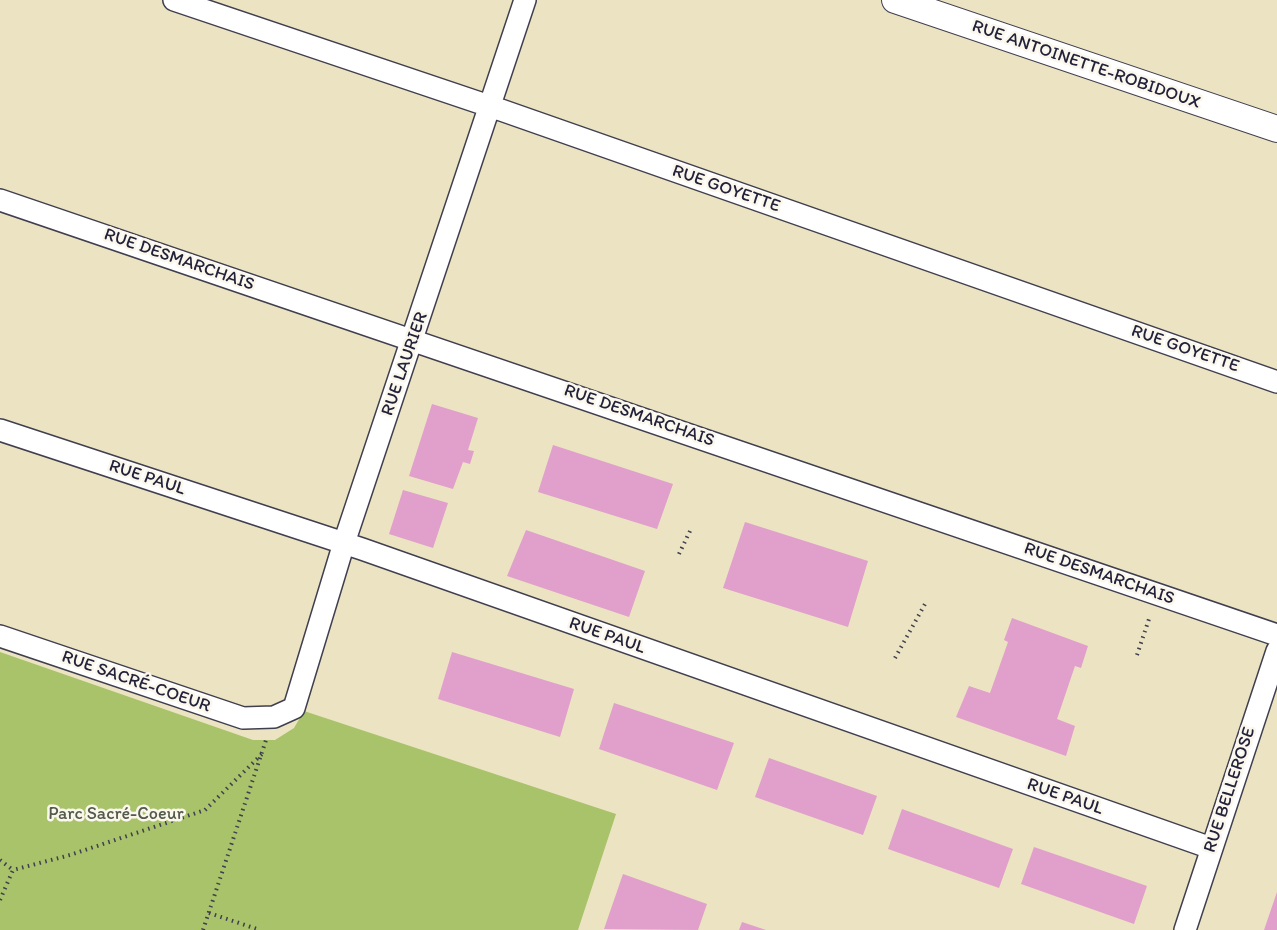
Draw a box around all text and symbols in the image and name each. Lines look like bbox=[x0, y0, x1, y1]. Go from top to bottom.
street label: RUE ANTOINETTE-ROBIDOUX bbox=[969, 16, 1203, 114]
street label: RUE GOYETTE bbox=[669, 160, 783, 218]
street label: RUE DESMARCHAIS bbox=[101, 224, 257, 296]
street label: RUE LAURIER bbox=[377, 309, 433, 419]
street label: RUE GOYETTE bbox=[1128, 320, 1242, 378]
street label: RUE DESMARCHAIS bbox=[561, 380, 717, 452]
street label: RUE PAUL bbox=[106, 455, 188, 501]
street label: RUE DESMARCHAIS bbox=[1021, 538, 1177, 610]
street label: RUE PAUL bbox=[566, 613, 648, 659]
street label: RUE SACRÉ-COEUR bbox=[59, 646, 213, 718]
street label: RUE BELLEROSE bbox=[1200, 725, 1260, 855]
street label: RUE PAUL bbox=[1024, 774, 1106, 820]
park label: Parc Sacré-Coeur bbox=[48, 803, 184, 825]

